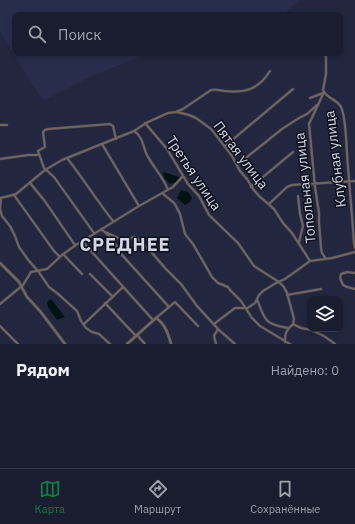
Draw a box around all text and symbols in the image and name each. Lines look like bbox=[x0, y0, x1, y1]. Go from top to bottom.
search box bbox=[12, 12, 343, 56]
icon: search bbox=[26, 23, 48, 45]
text: Поиск bbox=[58, 25, 101, 44]
street label: Клубная улица bbox=[320, 109, 350, 208]
street label: Пятая улица bbox=[210, 117, 273, 193]
street label: Топольная улица bbox=[290, 131, 320, 244]
street label: Третья улица bbox=[162, 132, 226, 214]
district label: СРЕДНЕЕ bbox=[79, 233, 171, 256]
map controls bbox=[307, 296, 343, 332]
button: layers bbox=[307, 296, 343, 332]
text: Рядом bbox=[16, 359, 70, 381]
text: Найдено: 0 bbox=[271, 362, 339, 379]
tab: Карта bbox=[35, 478, 65, 516]
tab: Маршрут bbox=[134, 478, 181, 516]
tab: Сохранённые bbox=[250, 478, 320, 516]

